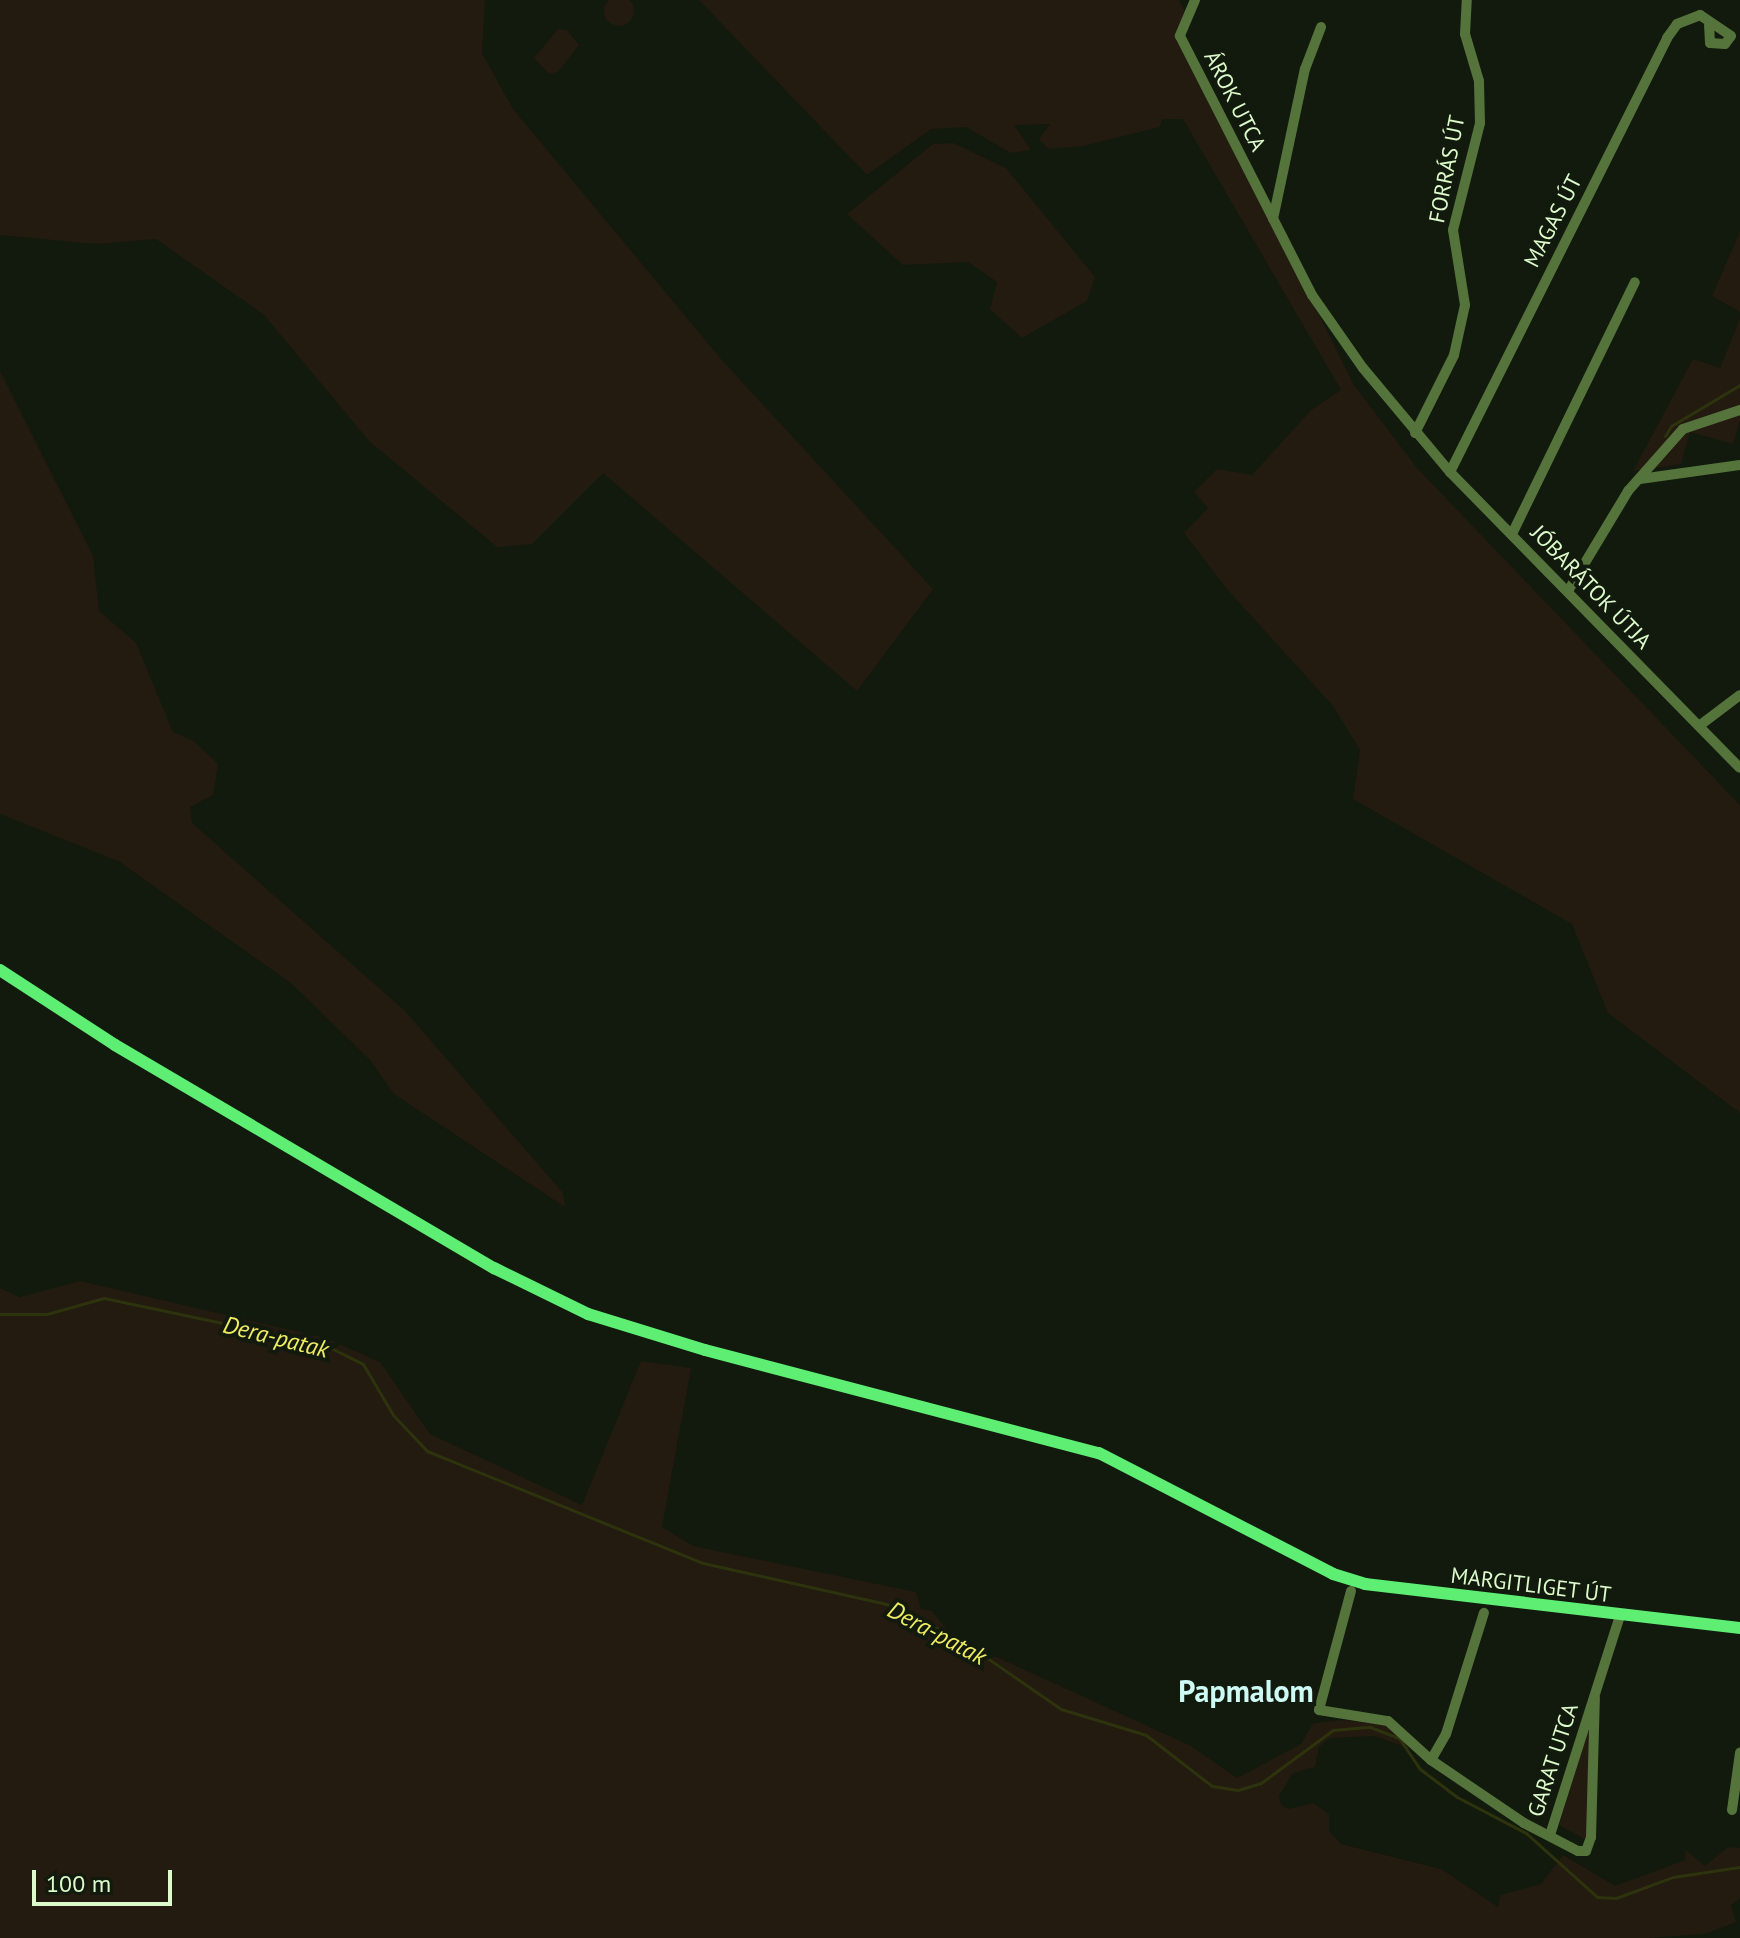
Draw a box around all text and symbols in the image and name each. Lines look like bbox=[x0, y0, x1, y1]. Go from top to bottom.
street label: ÁROK UTCA bbox=[1198, 46, 1272, 156]
street label: FORRÁS ÚT bbox=[1424, 113, 1470, 225]
street label: MAGAS ÚT bbox=[1519, 170, 1587, 272]
street label: JÓBARÁTOK ÚTJA bbox=[1525, 519, 1657, 655]
water label: Dera-patak bbox=[220, 1310, 332, 1364]
street label: MARGITLIGET ÚT bbox=[1449, 1562, 1613, 1608]
water label: Dera-patak bbox=[883, 1595, 991, 1671]
district label: Papmalom bbox=[1178, 1673, 1314, 1709]
street label: GARAT UTCA bbox=[1522, 1700, 1584, 1820]
scale bar bbox=[36, 1854, 176, 1904]
text: 100 m bbox=[46, 1868, 111, 1899]

